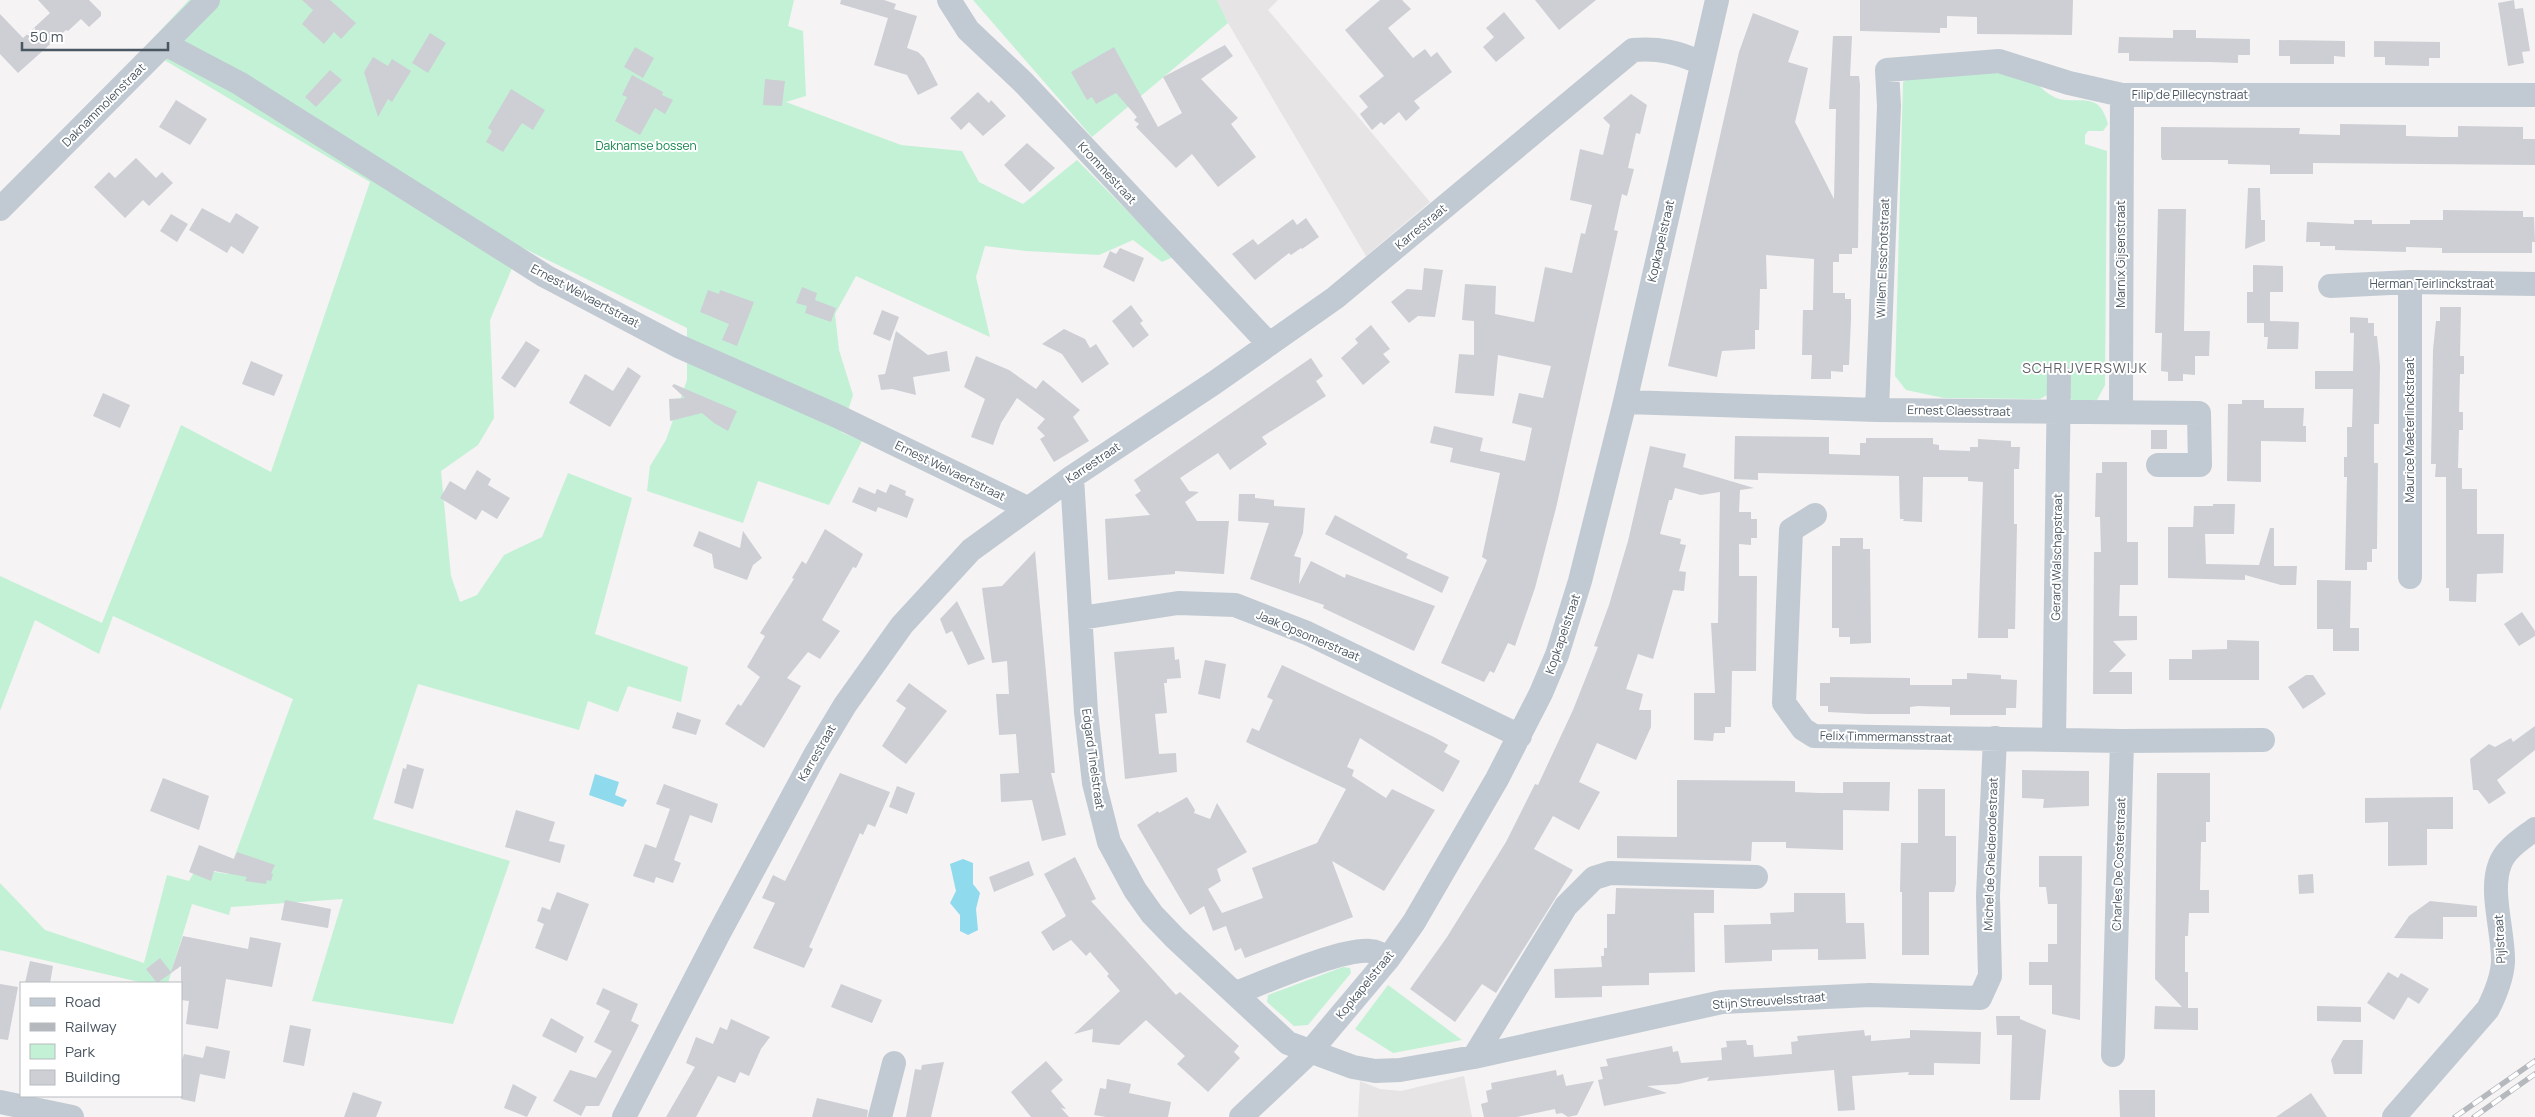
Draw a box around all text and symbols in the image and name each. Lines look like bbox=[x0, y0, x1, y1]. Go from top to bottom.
scale bar bbox=[22, 20, 169, 52]
text: 50 m bbox=[30, 26, 64, 47]
street label: Daknammolenstraat bbox=[58, 59, 149, 150]
street label: Filip de Pillecynstraat bbox=[2132, 86, 2248, 103]
park label: Daknamse bossen bbox=[595, 137, 697, 154]
street label: Krommestraat bbox=[1074, 138, 1141, 208]
street label: Kopkapelstraat bbox=[1643, 198, 1678, 284]
street label: Willem Elsschotstraat bbox=[1872, 198, 1893, 318]
street label: Karrestraat bbox=[1391, 200, 1450, 253]
street label: Marnix Gijsenstraat bbox=[2112, 200, 2129, 308]
street label: Ernest Welvaertstraat bbox=[528, 260, 643, 332]
street label: Herman Teirlinckstraat bbox=[2370, 275, 2495, 292]
street label: Maurice Maeterlinckstraat bbox=[2401, 357, 2418, 503]
district label: SCHRIJVERSWIJK bbox=[2022, 358, 2148, 377]
street label: Ernest Claesstraat bbox=[1907, 401, 2011, 420]
street label: Ernest Welvaertstraat bbox=[892, 436, 1008, 505]
street label: Karrestraat bbox=[1062, 438, 1124, 487]
street label: Gerard Walschapstraat bbox=[2047, 493, 2066, 621]
street label: Kopkapelstraat bbox=[1541, 591, 1584, 676]
street label: Jaak Opsomerstraat bbox=[1254, 606, 1363, 665]
street label: Edgard Tinelstraat bbox=[1078, 707, 1109, 811]
street label: Karrestraat bbox=[794, 721, 840, 784]
street label: Felix Timmermansstraat bbox=[1820, 727, 1953, 746]
street label: Michel de Ghelderodestraat bbox=[1979, 777, 2002, 931]
street label: Charles De Costerstraat bbox=[2108, 797, 2129, 931]
street label: Pijlstraat bbox=[2490, 914, 2509, 964]
street label: Kopkapelstraat bbox=[1332, 947, 1398, 1023]
legend bbox=[20, 982, 182, 1097]
street label: Stijn Streuvelsstraat bbox=[1712, 988, 1826, 1013]
text: Road bbox=[65, 991, 101, 1012]
text: Railway bbox=[65, 1016, 117, 1037]
text: Park bbox=[65, 1041, 95, 1062]
text: Building bbox=[65, 1066, 120, 1087]

